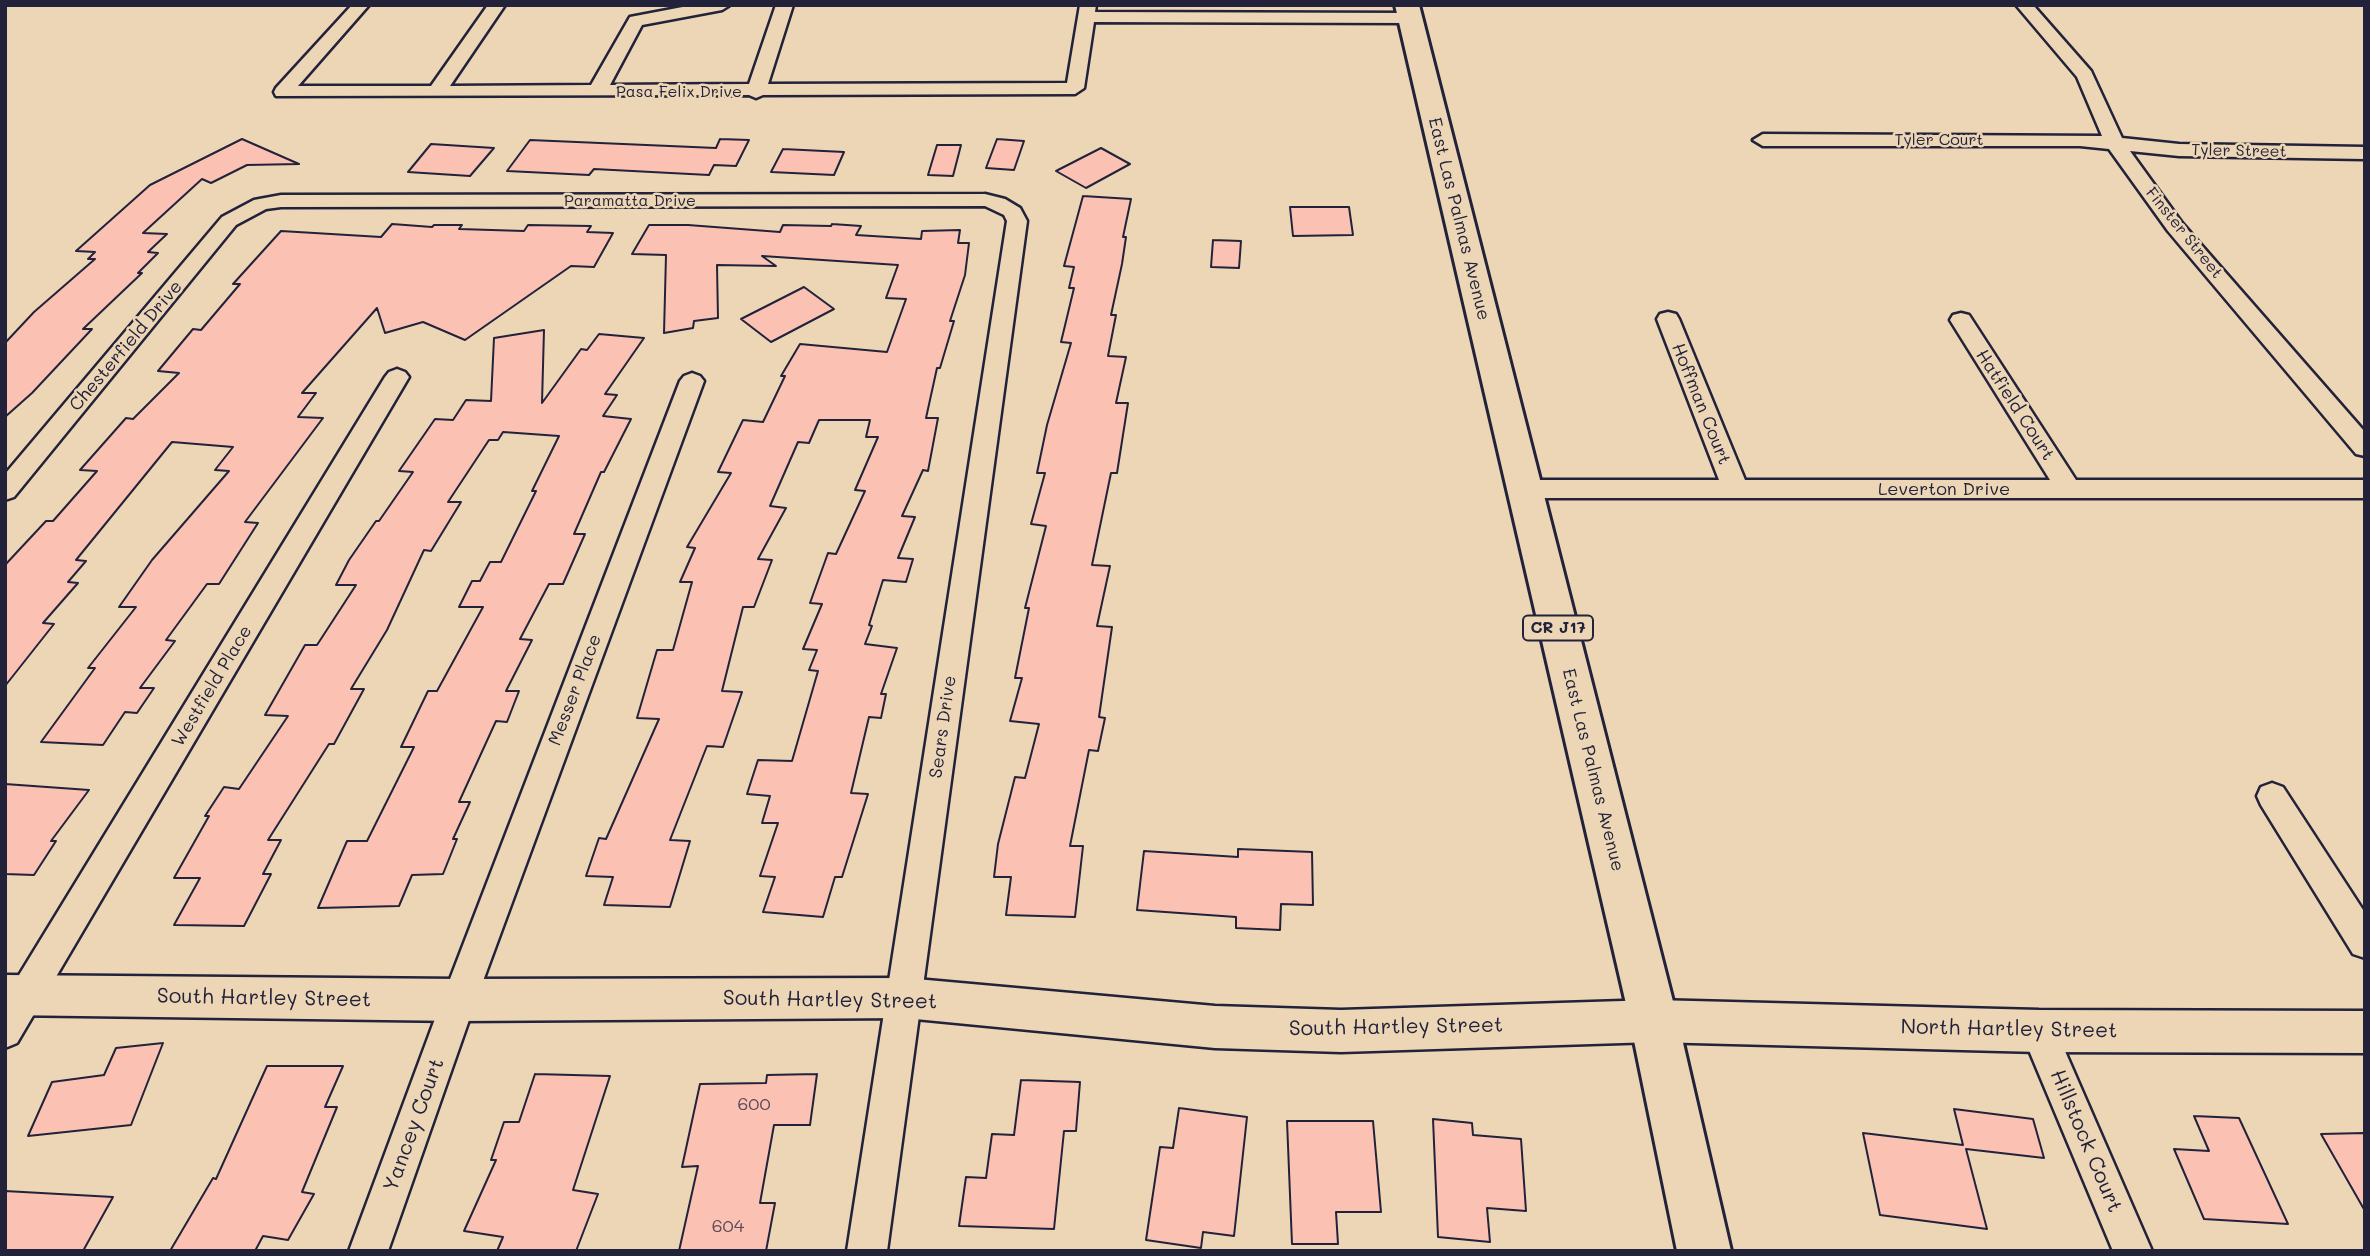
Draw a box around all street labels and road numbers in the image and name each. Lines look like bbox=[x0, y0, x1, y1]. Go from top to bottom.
street label: Pasa Felix Drive bbox=[616, 82, 742, 102]
street label: East Las Palmas Avenue bbox=[1423, 115, 1495, 323]
street label: Tyler Court bbox=[1894, 130, 1984, 150]
street label: Tyler Street bbox=[2191, 141, 2287, 161]
street label: Finster Street bbox=[2141, 184, 2227, 282]
street label: Paramatta Drive bbox=[564, 191, 696, 211]
street label: Chesterfield Drive bbox=[65, 276, 187, 416]
street label: Hoffman Court bbox=[1667, 340, 1735, 468]
street label: Hatfield Court bbox=[1971, 346, 2059, 464]
street label: Leverton Drive bbox=[1878, 478, 2010, 500]
road number: CR J17 bbox=[1523, 615, 1593, 640]
street label: Westfield Place bbox=[167, 622, 257, 750]
street label: Messer Place bbox=[544, 631, 606, 749]
street label: East Las Palmas Avenue bbox=[1557, 666, 1629, 874]
street label: Sears Drive bbox=[925, 674, 961, 780]
street label: South Hartley Street bbox=[157, 984, 371, 1012]
street label: South Hartley Street bbox=[723, 986, 937, 1014]
street label: South Hartley Street bbox=[1289, 1013, 1503, 1041]
street label: North Hartley Street bbox=[1900, 1015, 2118, 1043]
street label: Yancey Court bbox=[378, 1055, 450, 1195]
street label: Hillstock Court bbox=[2045, 1066, 2127, 1216]

